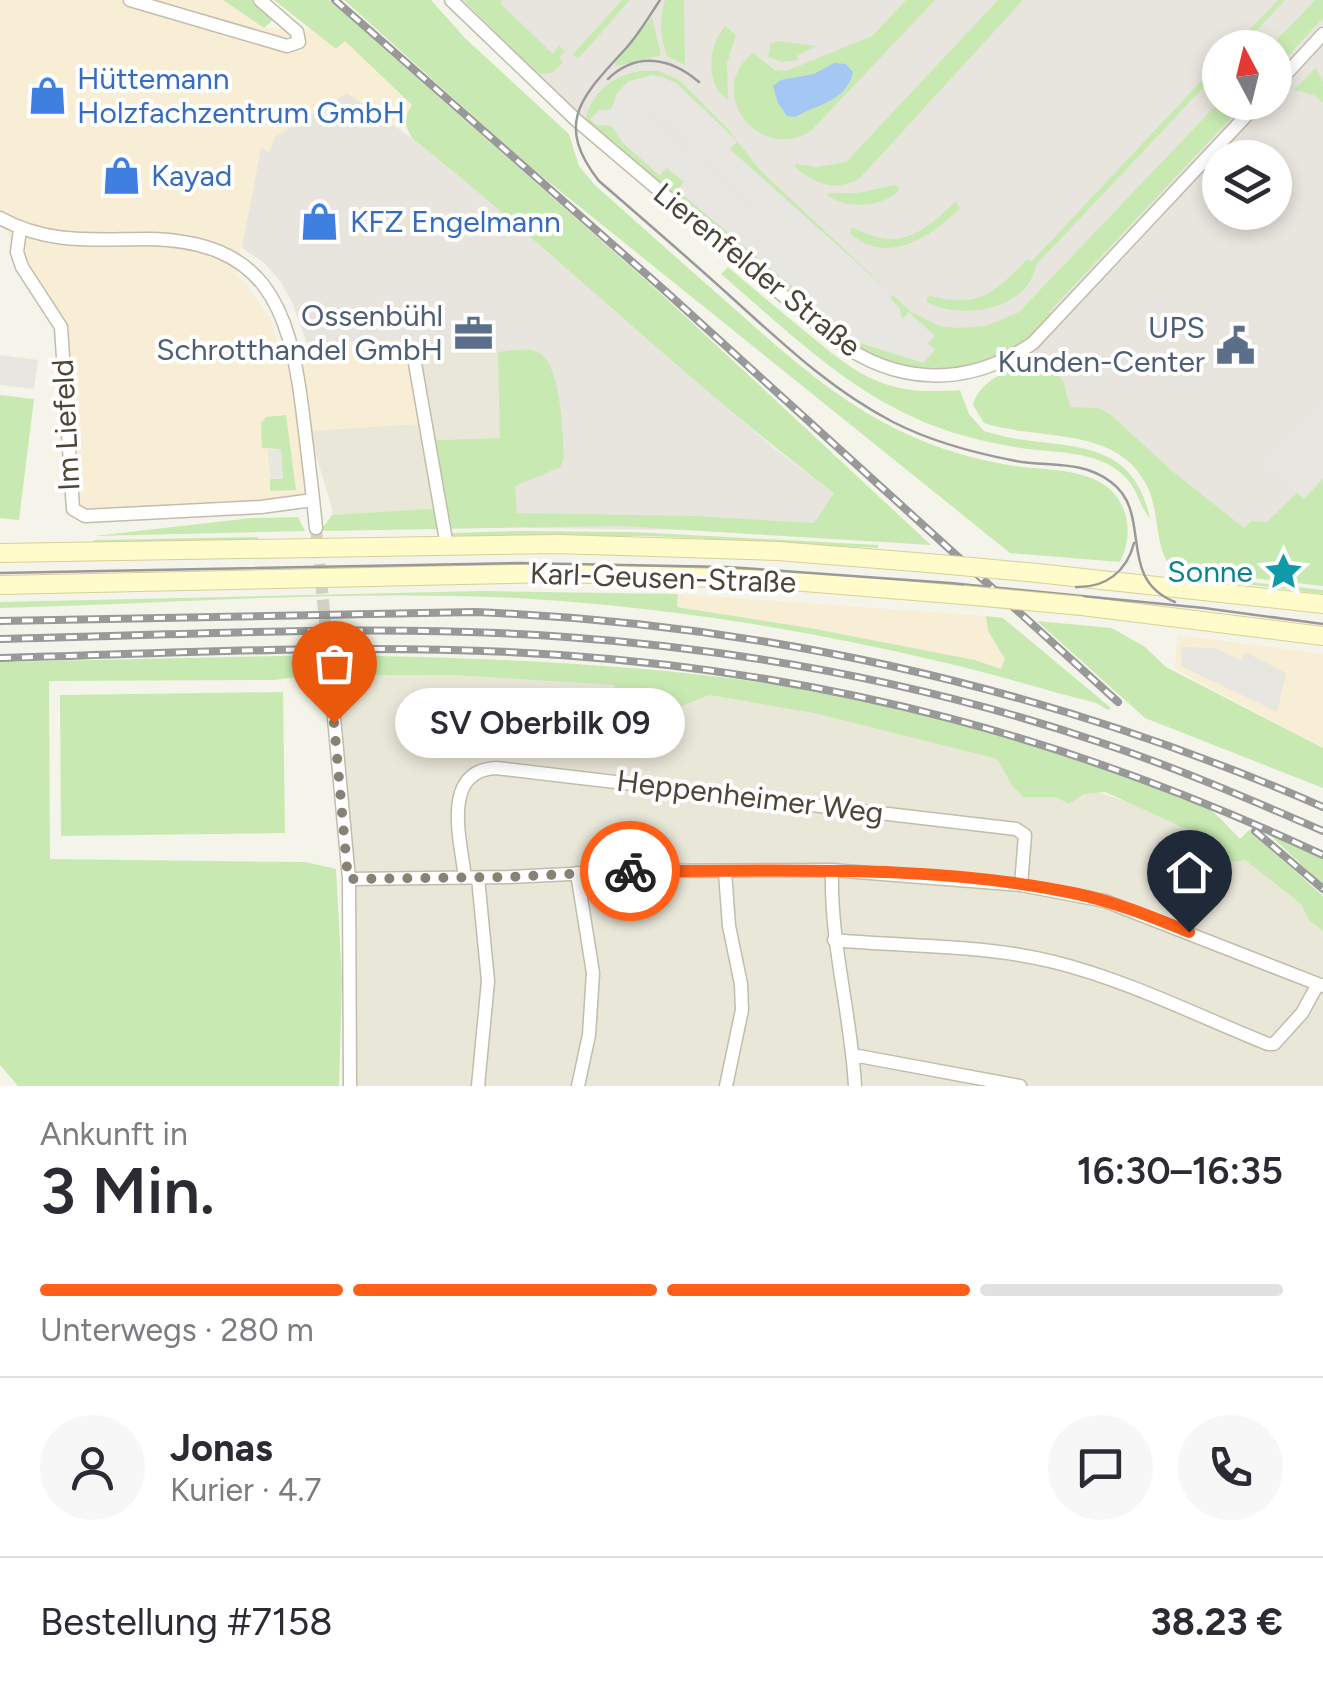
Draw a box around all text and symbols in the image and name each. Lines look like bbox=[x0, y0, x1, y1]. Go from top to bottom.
north arrow bbox=[1202, 30, 1292, 120]
map controls bbox=[1202, 30, 1292, 230]
place label: Hüttemann Holzfachzentrum GmbH bbox=[77, 60, 405, 131]
shop icon: Hüttemann Holzfachzentrum GmbH bbox=[26, 75, 68, 117]
button: layers bbox=[1202, 140, 1292, 230]
shop icon: Kayad bbox=[100, 155, 142, 197]
place label: Kayad bbox=[151, 157, 232, 194]
street label: Lierenfelder Straße bbox=[646, 175, 868, 365]
shop icon: KFZ Engelmann bbox=[299, 201, 341, 243]
place label: KFZ Engelmann bbox=[350, 203, 561, 240]
place label: Ossenbühl Schrotthandel GmbH bbox=[156, 297, 443, 368]
place label: UPS Kunden-Center bbox=[998, 309, 1205, 380]
office icon: Ossenbühl Schrotthandel GmbH bbox=[452, 312, 494, 354]
public building icon: UPS Kunden-Center bbox=[1214, 324, 1256, 366]
street label: Im Liefeld bbox=[44, 358, 87, 492]
place icon: Sonne bbox=[1262, 551, 1304, 593]
place label: Sonne bbox=[1167, 553, 1253, 590]
street label: Karl-Geusen-Straße bbox=[529, 554, 797, 601]
pin bbox=[292, 621, 377, 724]
icon: bag bbox=[307, 636, 362, 691]
callout: SV Oberbilk 09 bbox=[394, 688, 684, 758]
text: SV Oberbilk 09 bbox=[430, 704, 651, 742]
street label: Heppenheimer Weg bbox=[615, 762, 886, 831]
courier bbox=[580, 821, 680, 921]
pin bbox=[1147, 830, 1232, 933]
icon: bike bbox=[603, 844, 658, 899]
icon: home bbox=[1162, 845, 1217, 900]
text: Ankunft in bbox=[40, 1115, 188, 1153]
text: 16:30–16:35 bbox=[1077, 1148, 1283, 1194]
text: 3 Min. bbox=[40, 1151, 215, 1229]
text: Unterwegs · 280 m bbox=[40, 1311, 314, 1349]
button: person bbox=[40, 1415, 145, 1520]
button: chat bbox=[1048, 1415, 1153, 1520]
button: phone bbox=[1178, 1415, 1283, 1520]
text: Jonas bbox=[170, 1425, 273, 1471]
text: Kurier · 4.7 bbox=[170, 1471, 322, 1509]
text: Bestellung #7158 bbox=[40, 1599, 333, 1645]
text: 38.23 € bbox=[1151, 1599, 1283, 1645]

